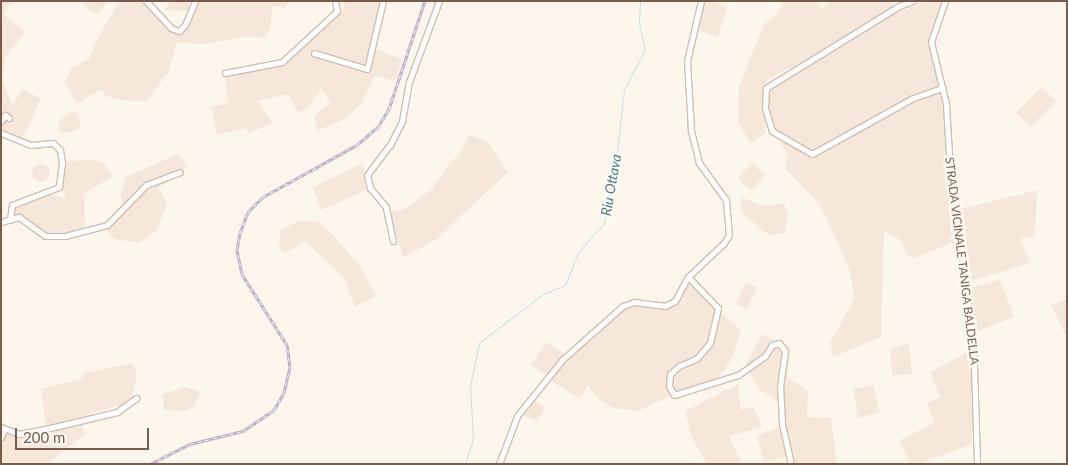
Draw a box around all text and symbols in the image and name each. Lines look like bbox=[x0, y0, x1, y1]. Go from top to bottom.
water label: Riu Ottava bbox=[597, 153, 625, 217]
street label: STRADA VICINALE TANIGA BALDELLA bbox=[942, 155, 982, 367]
scale bar bbox=[18, 418, 151, 450]
text: 200 m bbox=[23, 428, 65, 446]

